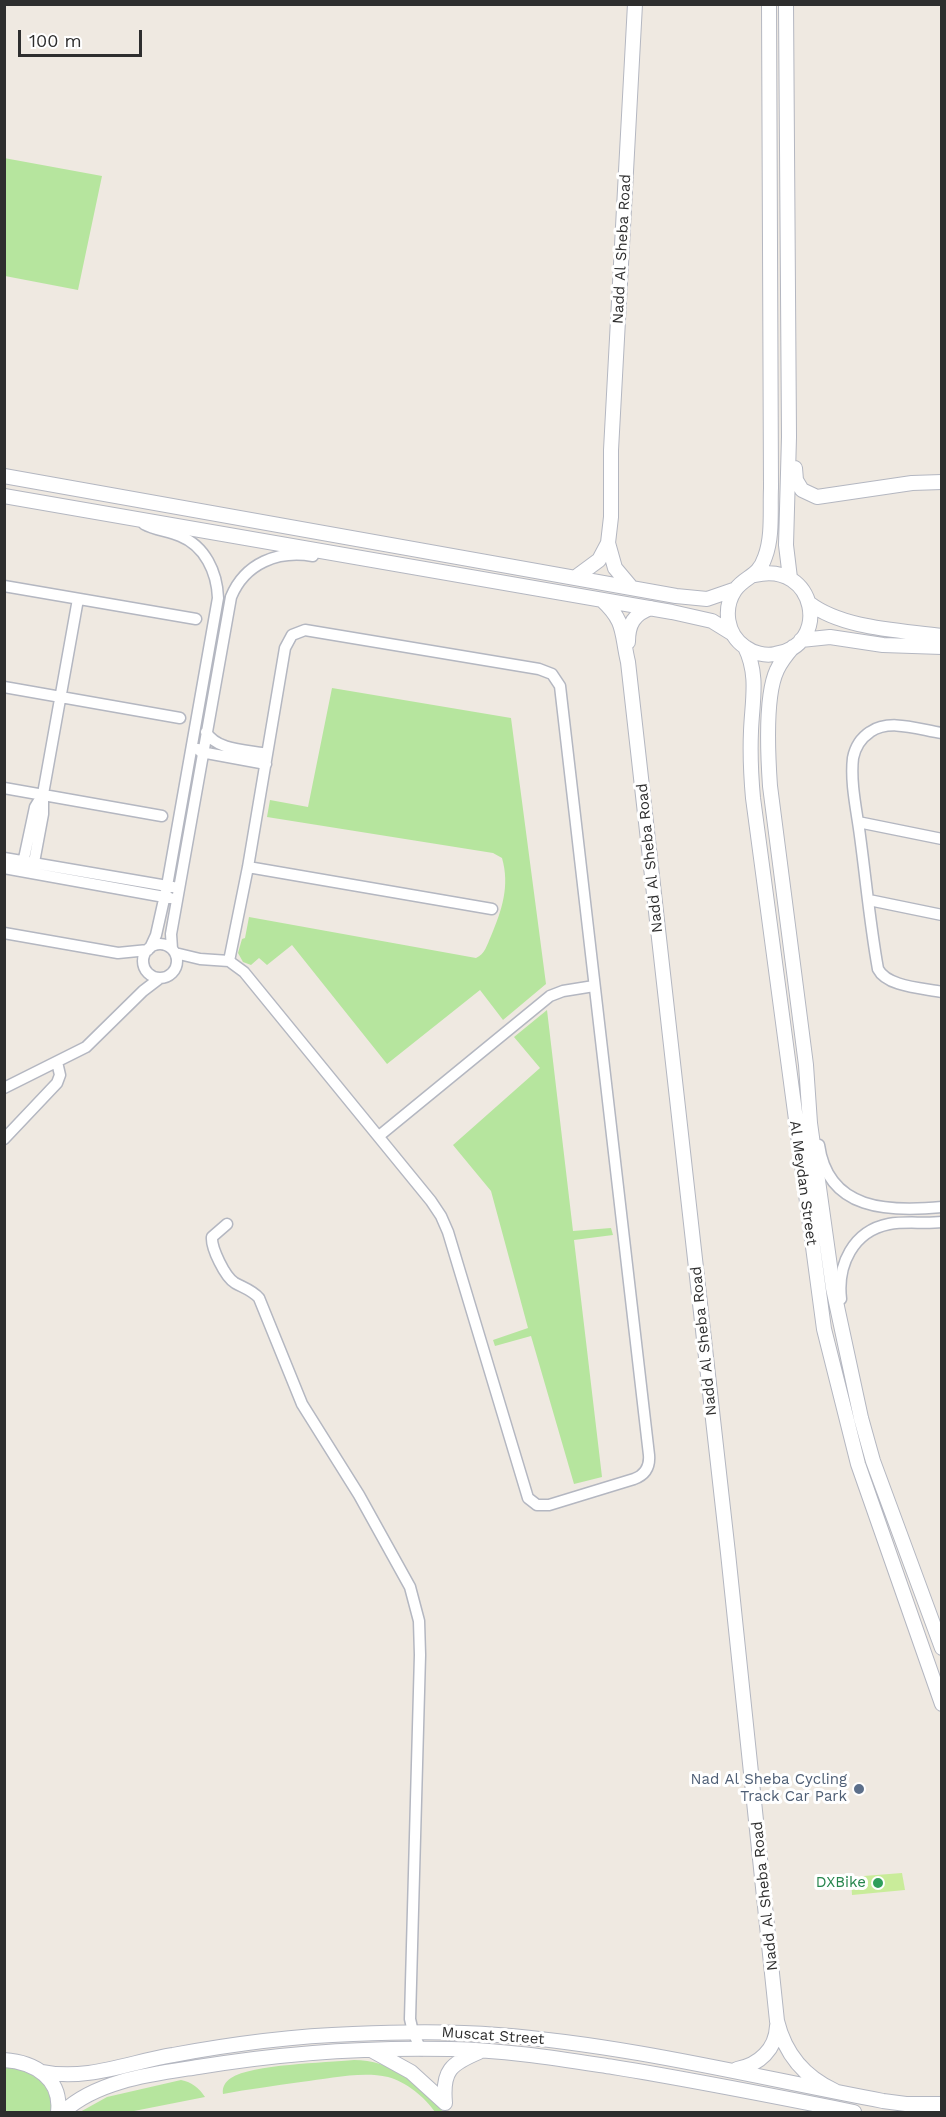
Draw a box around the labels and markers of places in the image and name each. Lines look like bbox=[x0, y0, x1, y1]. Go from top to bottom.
place label: Nad Al Sheba Cycling Track Car Park bbox=[691, 1771, 847, 1806]
marker: Nad Al Sheba Cycling Track Car Park bbox=[852, 1782, 866, 1796]
place label: DXBike bbox=[816, 1874, 866, 1892]
marker: DXBike bbox=[871, 1876, 885, 1890]

